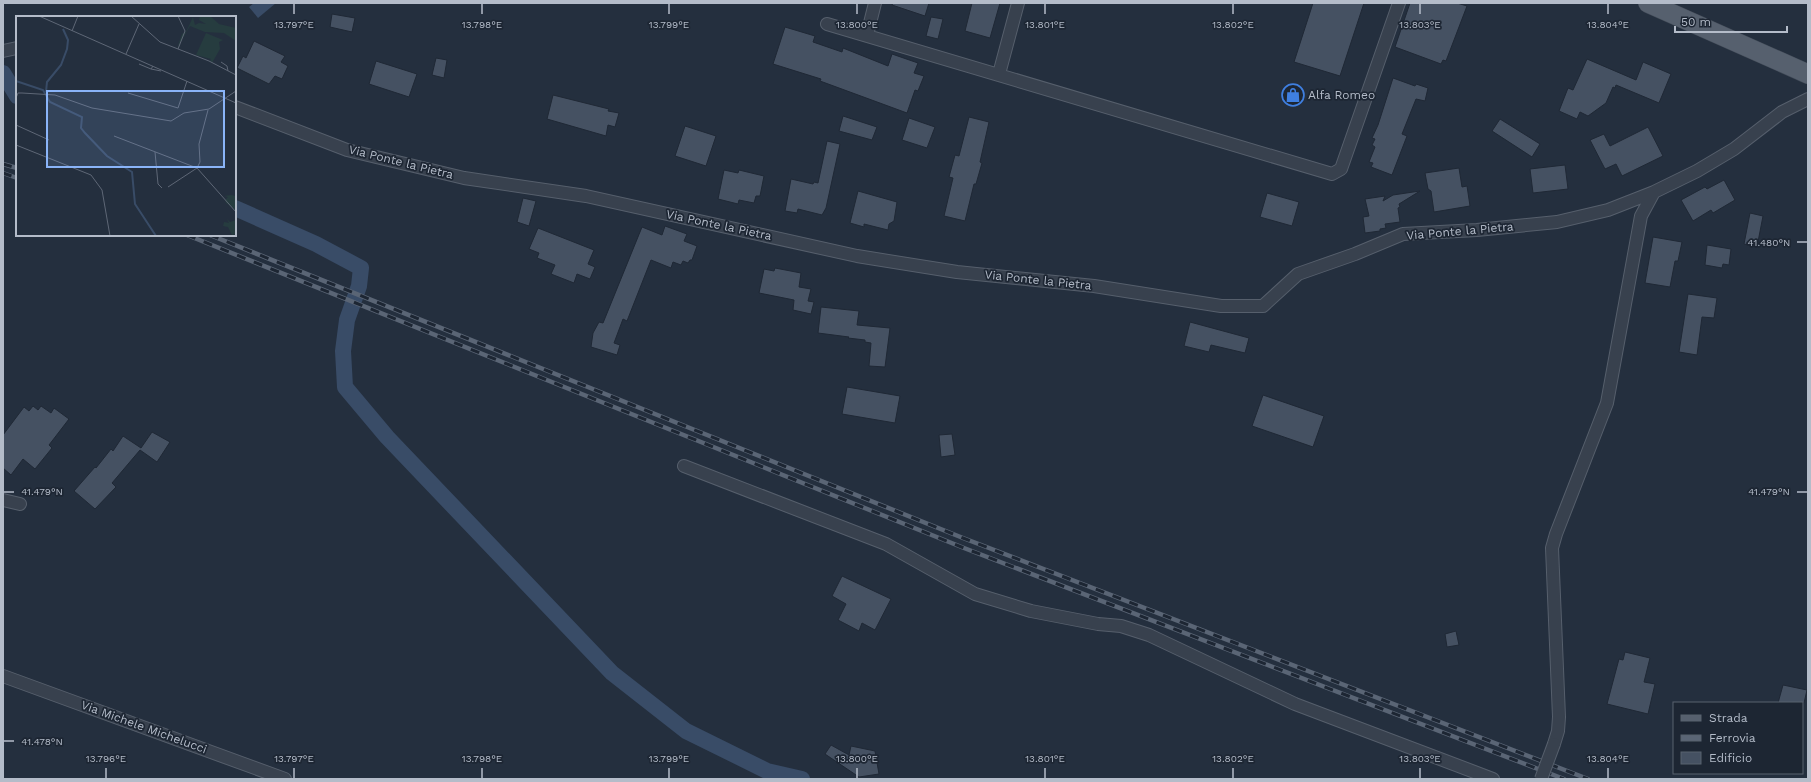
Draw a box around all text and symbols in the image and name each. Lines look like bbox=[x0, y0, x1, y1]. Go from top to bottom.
scale bar bbox=[1675, 8, 1787, 34]
text: 50 m bbox=[1681, 15, 1711, 29]
inset map bbox=[16, 16, 236, 236]
text: 13.797°E bbox=[274, 19, 314, 30]
text: 13.798°E bbox=[462, 19, 502, 30]
text: 13.799°E bbox=[649, 19, 689, 30]
text: 13.800°E bbox=[836, 19, 878, 30]
text: 13.801°E bbox=[1025, 19, 1065, 30]
text: 13.802°E bbox=[1212, 19, 1254, 30]
text: 13.803°E bbox=[1399, 19, 1441, 30]
text: 13.804°E bbox=[1587, 19, 1629, 30]
shop icon: Alfa Romeo bbox=[1280, 82, 1306, 108]
place label: Alfa Romeo bbox=[1308, 88, 1375, 102]
street label: Via Ponte la Pietra bbox=[347, 142, 455, 182]
street label: Via Ponte la Pietra bbox=[665, 207, 773, 243]
street label: Via Ponte la Pietra bbox=[1406, 219, 1514, 243]
text: 41.480°N bbox=[1748, 237, 1790, 248]
street label: Via Ponte la Pietra bbox=[984, 267, 1092, 293]
text: 41.479°N bbox=[21, 486, 63, 497]
text: 41.479°N bbox=[1748, 486, 1790, 497]
street label: Via Michele Michelucci bbox=[79, 698, 209, 756]
legend bbox=[1673, 702, 1803, 774]
text: Strada bbox=[1709, 711, 1748, 725]
text: Ferrovia bbox=[1709, 731, 1756, 745]
text: 41.478°N bbox=[21, 736, 63, 747]
text: Edificio bbox=[1709, 751, 1752, 765]
text: 13.796°E bbox=[86, 753, 126, 764]
text: 13.797°E bbox=[274, 753, 314, 764]
text: 13.798°E bbox=[462, 753, 502, 764]
text: 13.799°E bbox=[649, 753, 689, 764]
text: 13.800°E bbox=[836, 753, 878, 764]
text: 13.801°E bbox=[1025, 753, 1065, 764]
text: 13.802°E bbox=[1212, 753, 1254, 764]
text: 13.803°E bbox=[1399, 753, 1441, 764]
text: 13.804°E bbox=[1587, 753, 1629, 764]

